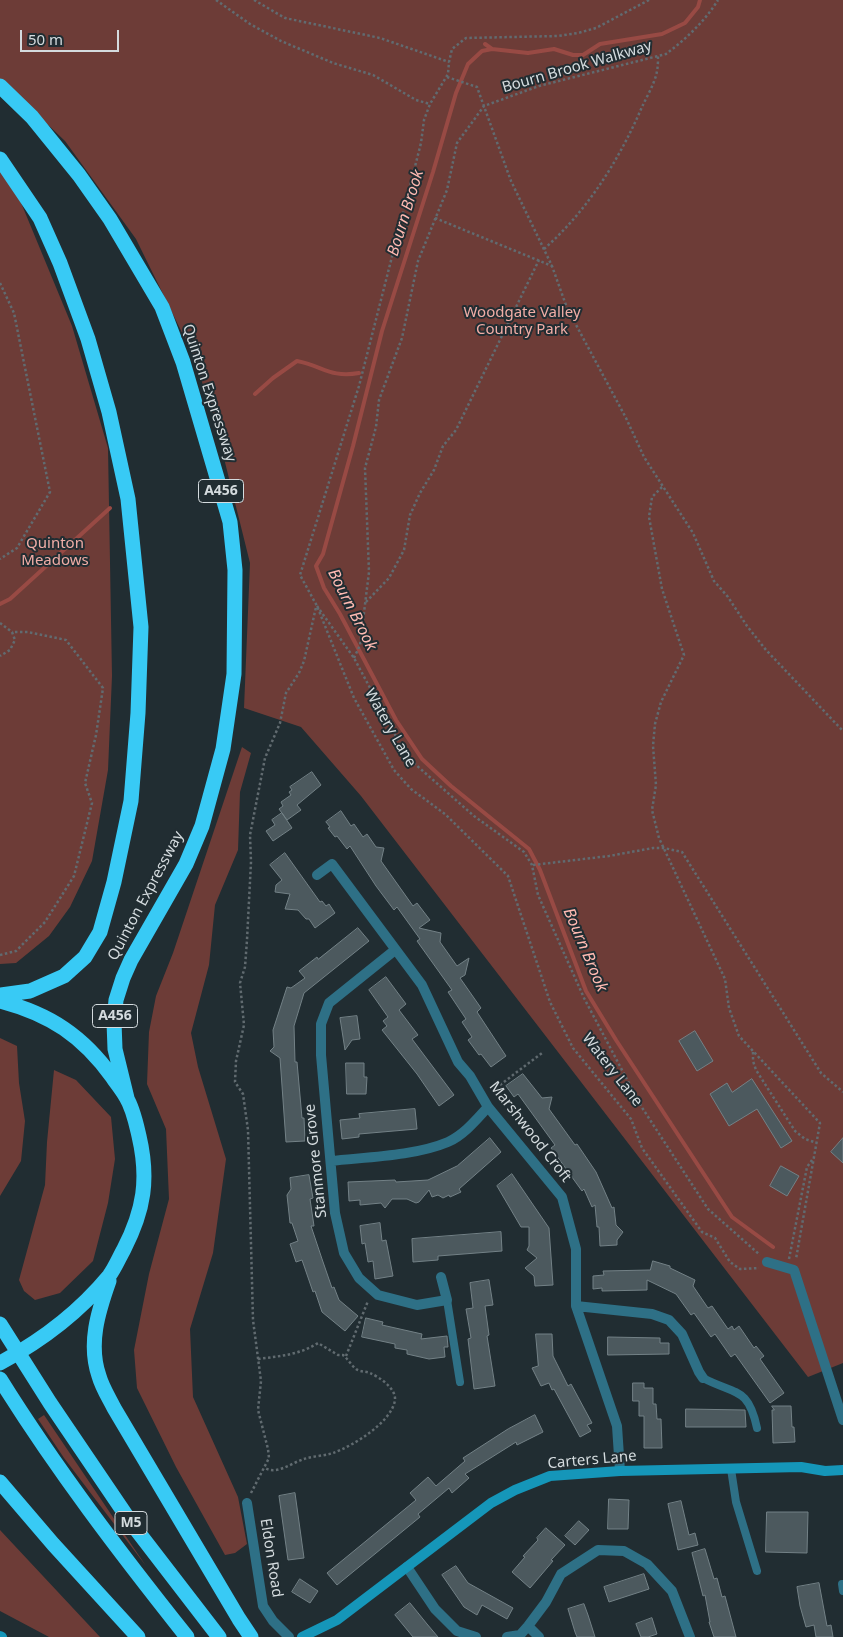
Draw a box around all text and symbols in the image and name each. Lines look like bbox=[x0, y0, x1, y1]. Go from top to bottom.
scale bar bbox=[22, 20, 121, 52]
text: 50 m bbox=[28, 29, 63, 49]
street label: Bourn Brook Walkway bbox=[500, 37, 654, 97]
water label: Bourn Brook bbox=[384, 168, 428, 258]
park label: Woodgate Valley Country Park bbox=[463, 304, 581, 339]
street label: Quinton Expressway bbox=[178, 322, 240, 464]
road number: A456 bbox=[198, 480, 244, 502]
park label: Quinton Meadows bbox=[21, 535, 89, 570]
water label: Bourn Brook bbox=[323, 566, 381, 654]
street label: Watery Lane bbox=[360, 686, 420, 770]
street label: Quinton Expressway bbox=[104, 828, 188, 964]
water label: Bourn Brook bbox=[559, 905, 611, 995]
road number: A456 bbox=[92, 1004, 138, 1028]
street label: Watery Lane bbox=[578, 1030, 646, 1110]
street label: Marshwood Croft bbox=[485, 1078, 575, 1186]
street label: Stanmore Grove bbox=[301, 1103, 331, 1219]
street label: Carters Lane bbox=[547, 1447, 637, 1473]
road number: M5 bbox=[115, 1512, 147, 1535]
street label: Eldon Road bbox=[256, 1517, 286, 1599]

